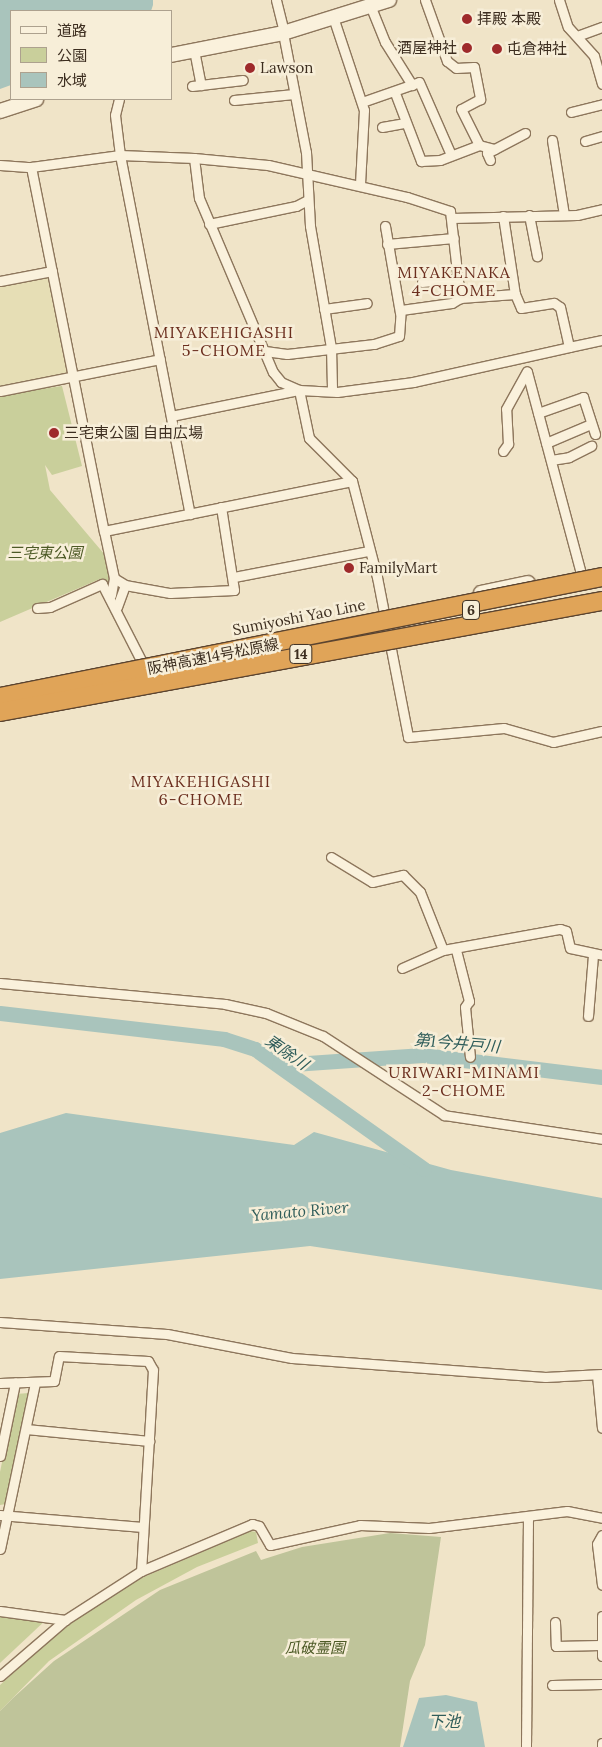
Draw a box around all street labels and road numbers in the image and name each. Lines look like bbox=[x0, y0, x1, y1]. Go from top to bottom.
street label: Sumiyoshi Yao Line bbox=[231, 595, 367, 639]
road number: 6 bbox=[461, 598, 481, 622]
street label: 阪神高速14号松原線 bbox=[146, 634, 280, 678]
road number: 14 bbox=[288, 642, 314, 666]

